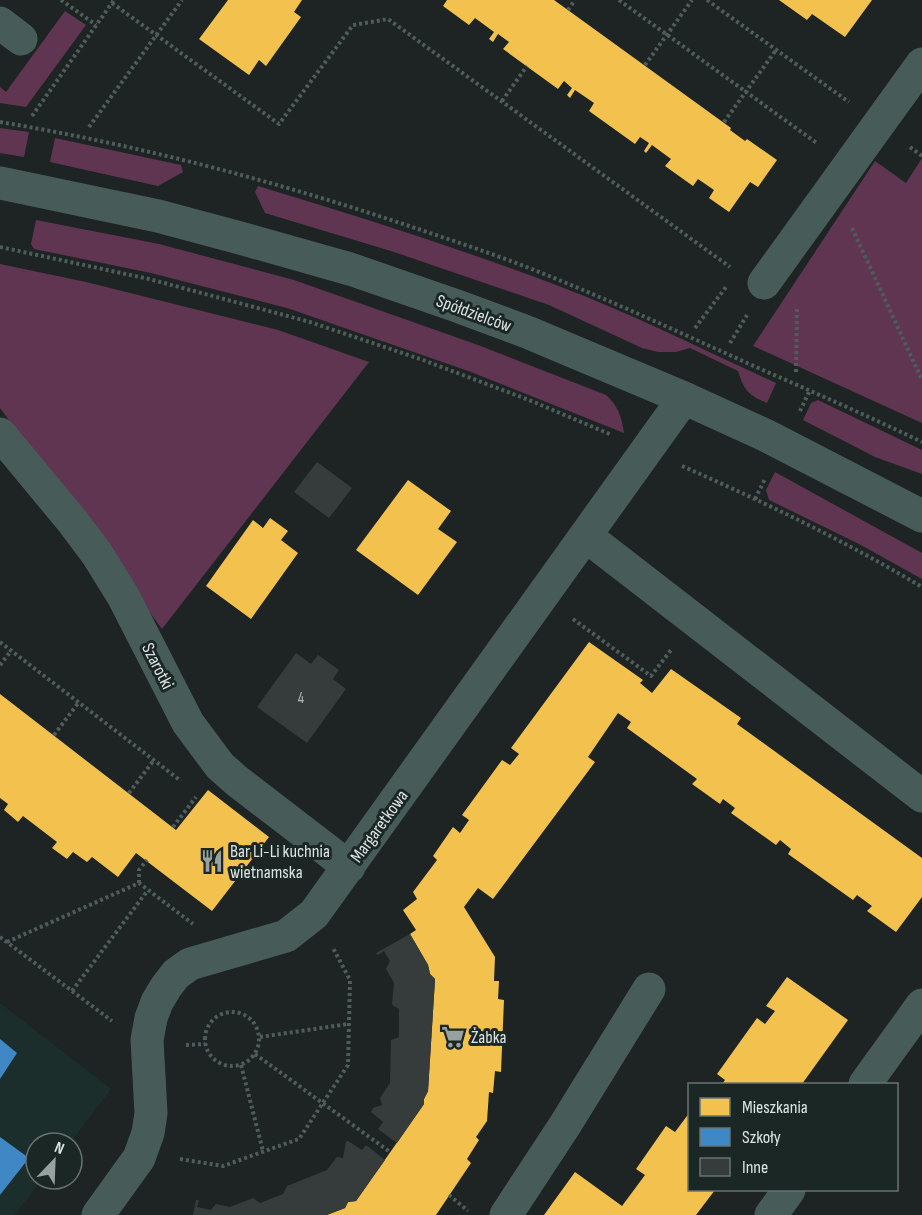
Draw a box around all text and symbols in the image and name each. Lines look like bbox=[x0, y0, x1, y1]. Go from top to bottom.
street label: Spółdzielców bbox=[433, 290, 514, 337]
street label: Szarotki bbox=[137, 640, 178, 693]
house number: 4 bbox=[298, 689, 304, 708]
street label: Margaretkowa bbox=[346, 786, 413, 867]
place label: Bar Li-Li kuchnia wietnamska bbox=[230, 841, 330, 883]
restaurant icon: Bar Li-Li kuchnia wietnamska bbox=[199, 848, 225, 874]
supermarket icon: Żabka bbox=[440, 1024, 466, 1050]
place label: Żabka bbox=[471, 1027, 507, 1048]
legend bbox=[688, 1083, 898, 1191]
text: Mieszkania bbox=[742, 1097, 808, 1118]
text: Szkoły bbox=[742, 1127, 781, 1148]
north arrow bbox=[24, 1131, 84, 1191]
text: N bbox=[52, 1138, 67, 1159]
text: Inne bbox=[742, 1157, 768, 1178]

